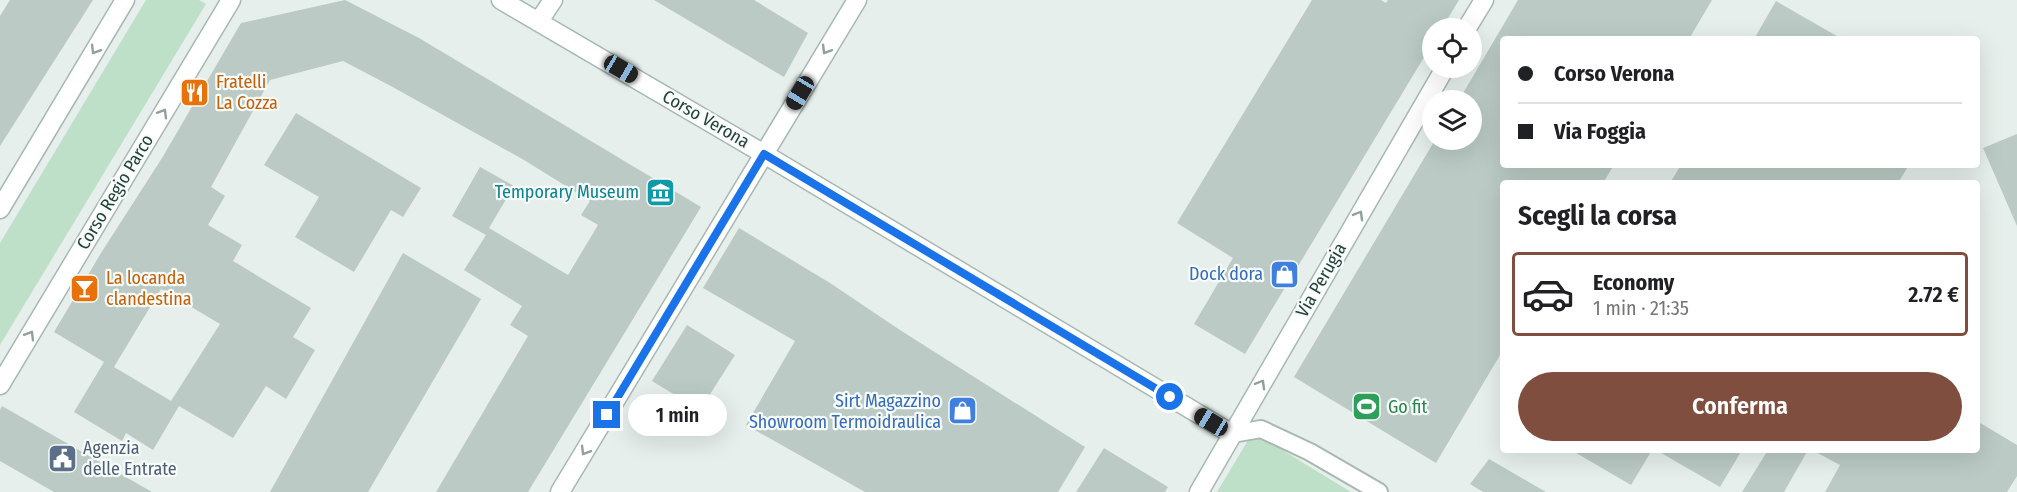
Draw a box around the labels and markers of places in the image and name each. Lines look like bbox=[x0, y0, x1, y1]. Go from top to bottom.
place label: Fratelli La Cozza bbox=[216, 71, 278, 114]
restaurant icon: Fratelli La Cozza bbox=[179, 76, 211, 108]
museum icon: Temporary Museum bbox=[644, 176, 676, 208]
place label: Temporary Museum bbox=[495, 181, 639, 203]
shop icon: Dock dora bbox=[1268, 258, 1300, 290]
place label: Dock dora bbox=[1189, 263, 1263, 285]
place label: La locanda clandestina bbox=[106, 267, 192, 310]
bar icon: La locanda clandestina bbox=[69, 272, 101, 304]
place label: Sirt Magazzino Showroom Termoidraulica bbox=[749, 390, 941, 433]
sports icon: Go fit bbox=[1351, 391, 1383, 423]
shop icon: Sirt Magazzino Showroom Termoidraulica bbox=[946, 395, 978, 427]
place label: Go fit bbox=[1388, 396, 1427, 418]
place label: Agenzia delle Entrate bbox=[83, 437, 177, 480]
public building icon: Agenzia delle Entrate bbox=[46, 442, 78, 474]

